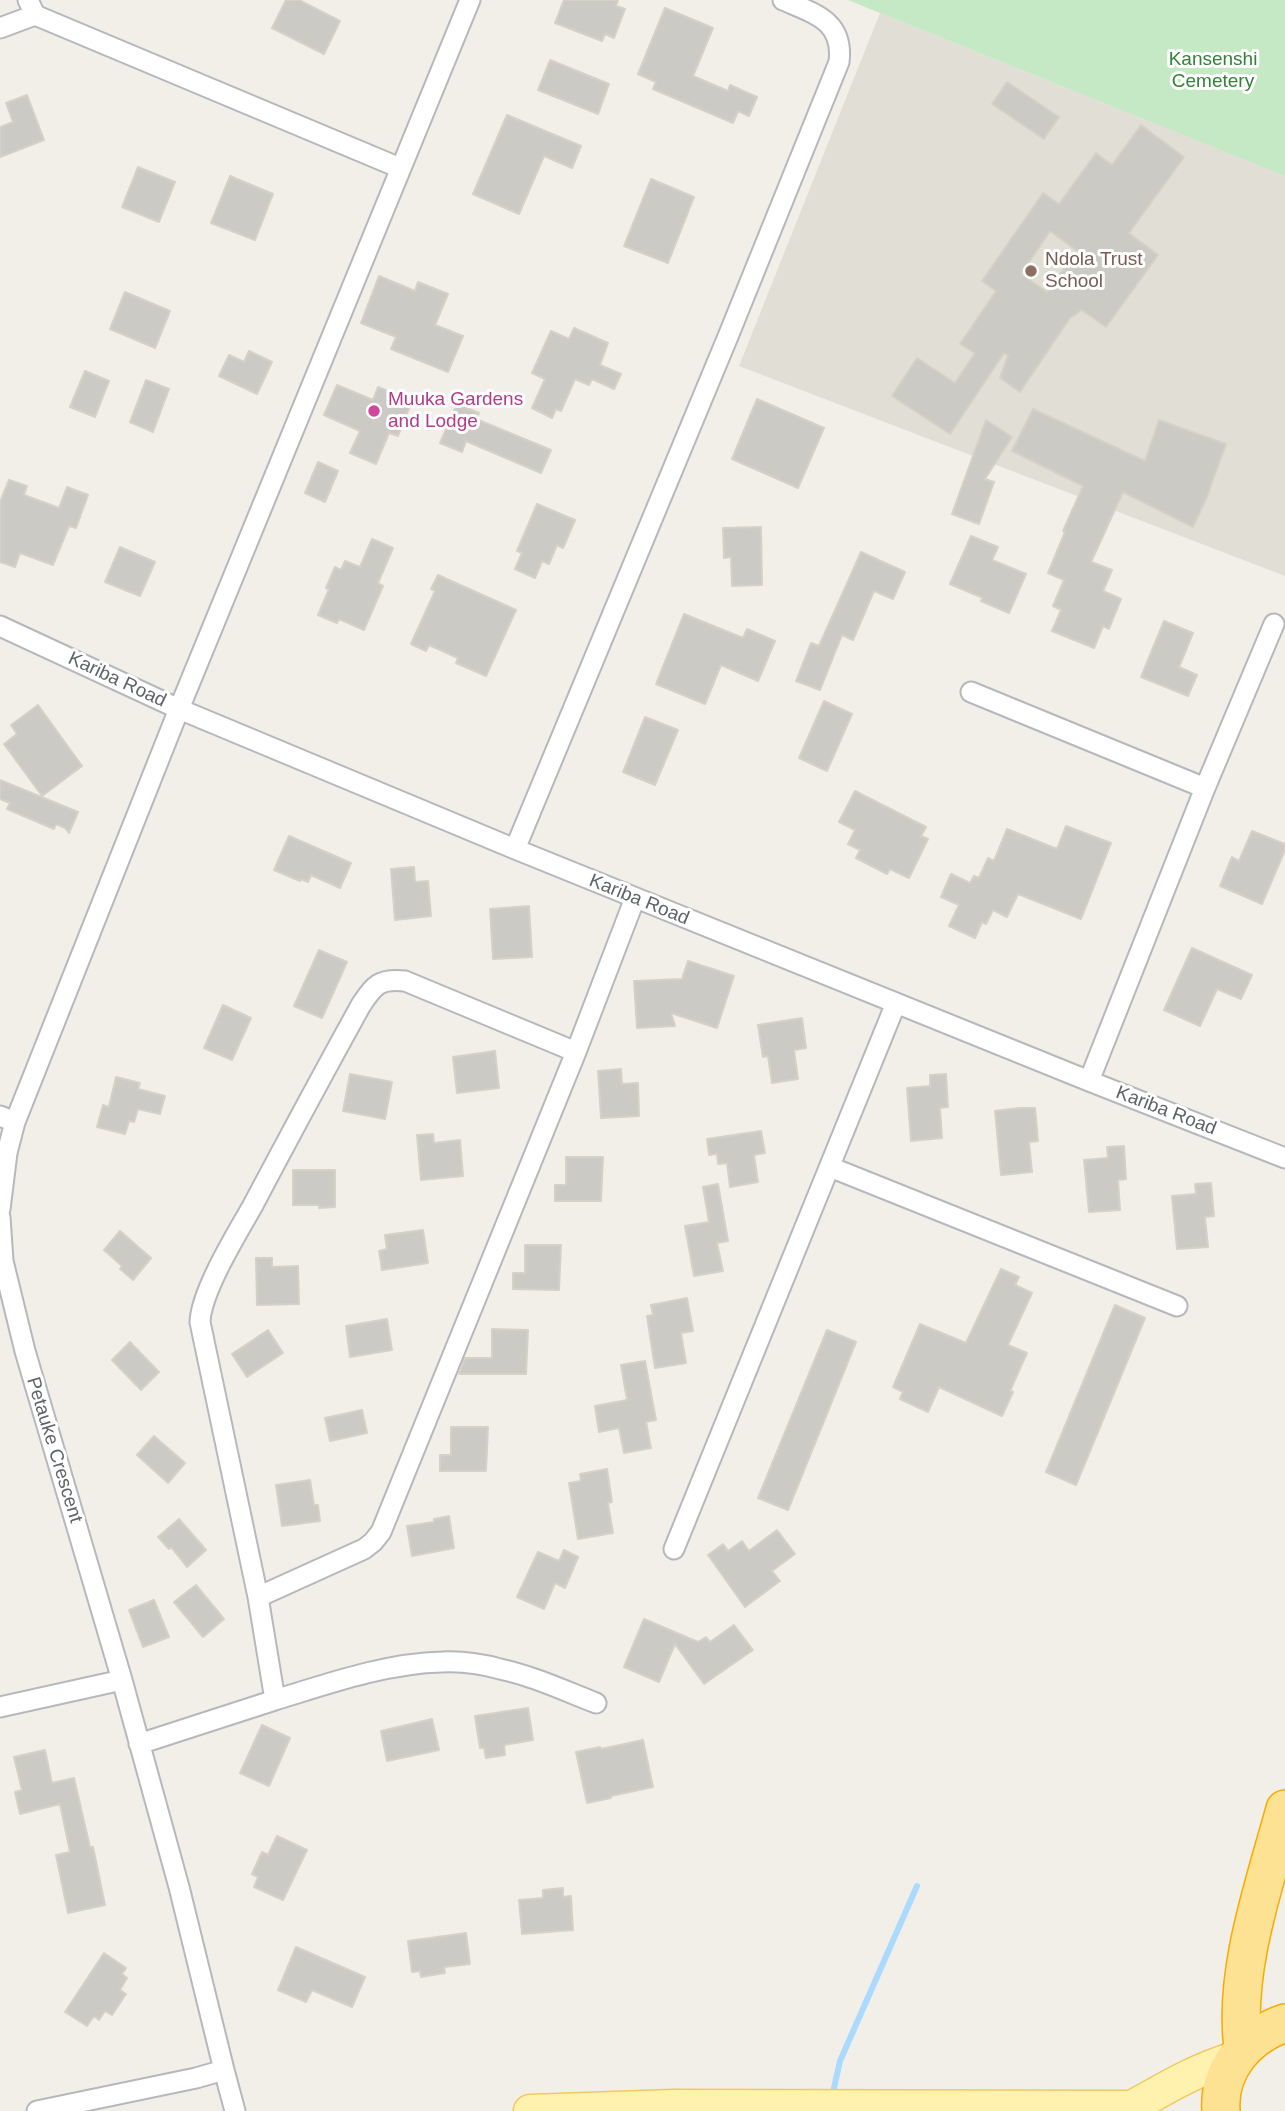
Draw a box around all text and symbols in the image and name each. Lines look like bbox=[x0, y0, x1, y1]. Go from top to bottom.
park label: Kansenshi Cemetery bbox=[1169, 49, 1257, 93]
place label: Ndola Trust School bbox=[1045, 249, 1142, 293]
marker: Ndola Trust School bbox=[1023, 263, 1039, 279]
place label: Muuka Gardens and Lodge bbox=[388, 389, 523, 433]
marker: Muuka Gardens and Lodge bbox=[366, 403, 382, 419]
street label: Kariba Road bbox=[64, 647, 170, 713]
street label: Kariba Road bbox=[586, 870, 692, 930]
street label: Kariba Road bbox=[1113, 1081, 1219, 1141]
street label: Petauke Crescent bbox=[21, 1374, 87, 1526]

